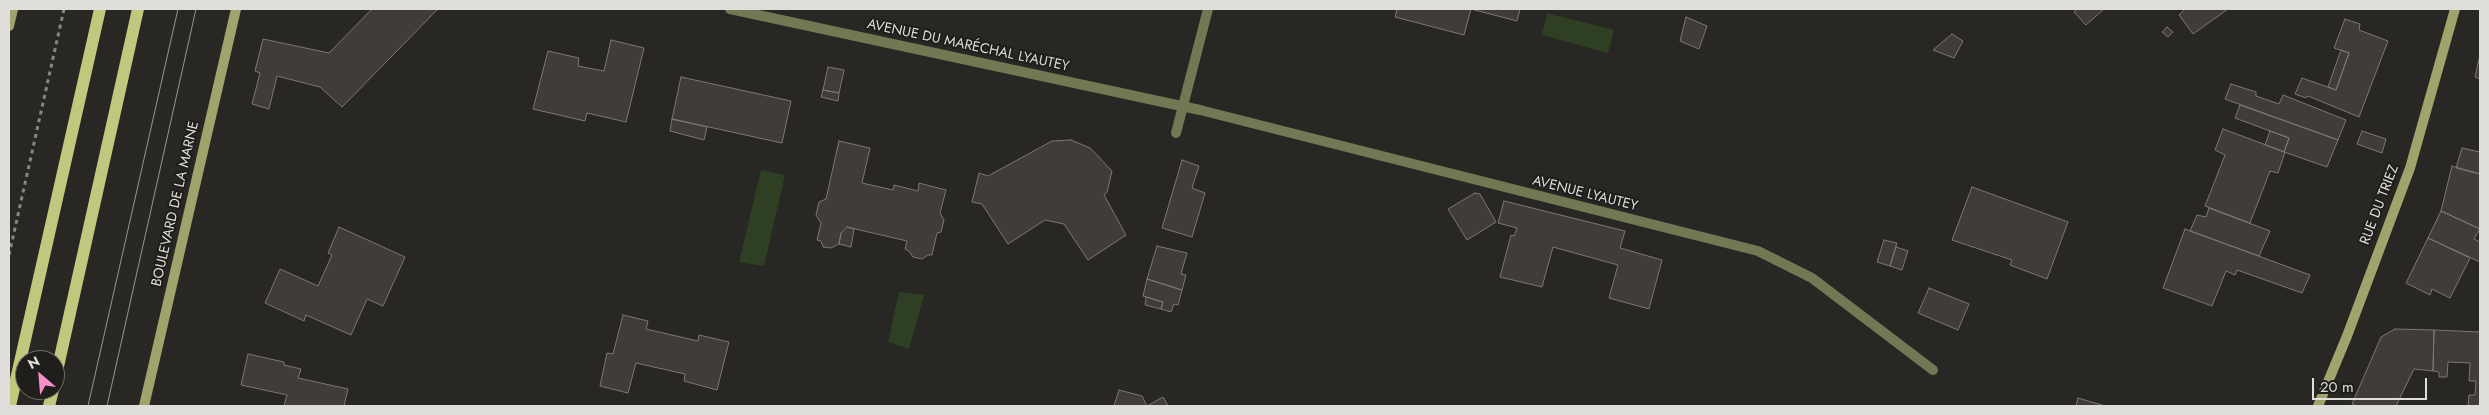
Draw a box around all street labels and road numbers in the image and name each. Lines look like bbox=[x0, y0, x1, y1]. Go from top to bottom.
street label: AVENUE DU MARÉCHAL LYAUTEY bbox=[865, 16, 1071, 76]
street label: BOULEVARD DE LA MARNE bbox=[149, 120, 203, 288]
street label: RUE DU TRIEZ bbox=[2357, 163, 2403, 247]
street label: AVENUE LYAUTEY bbox=[1531, 173, 1639, 215]

